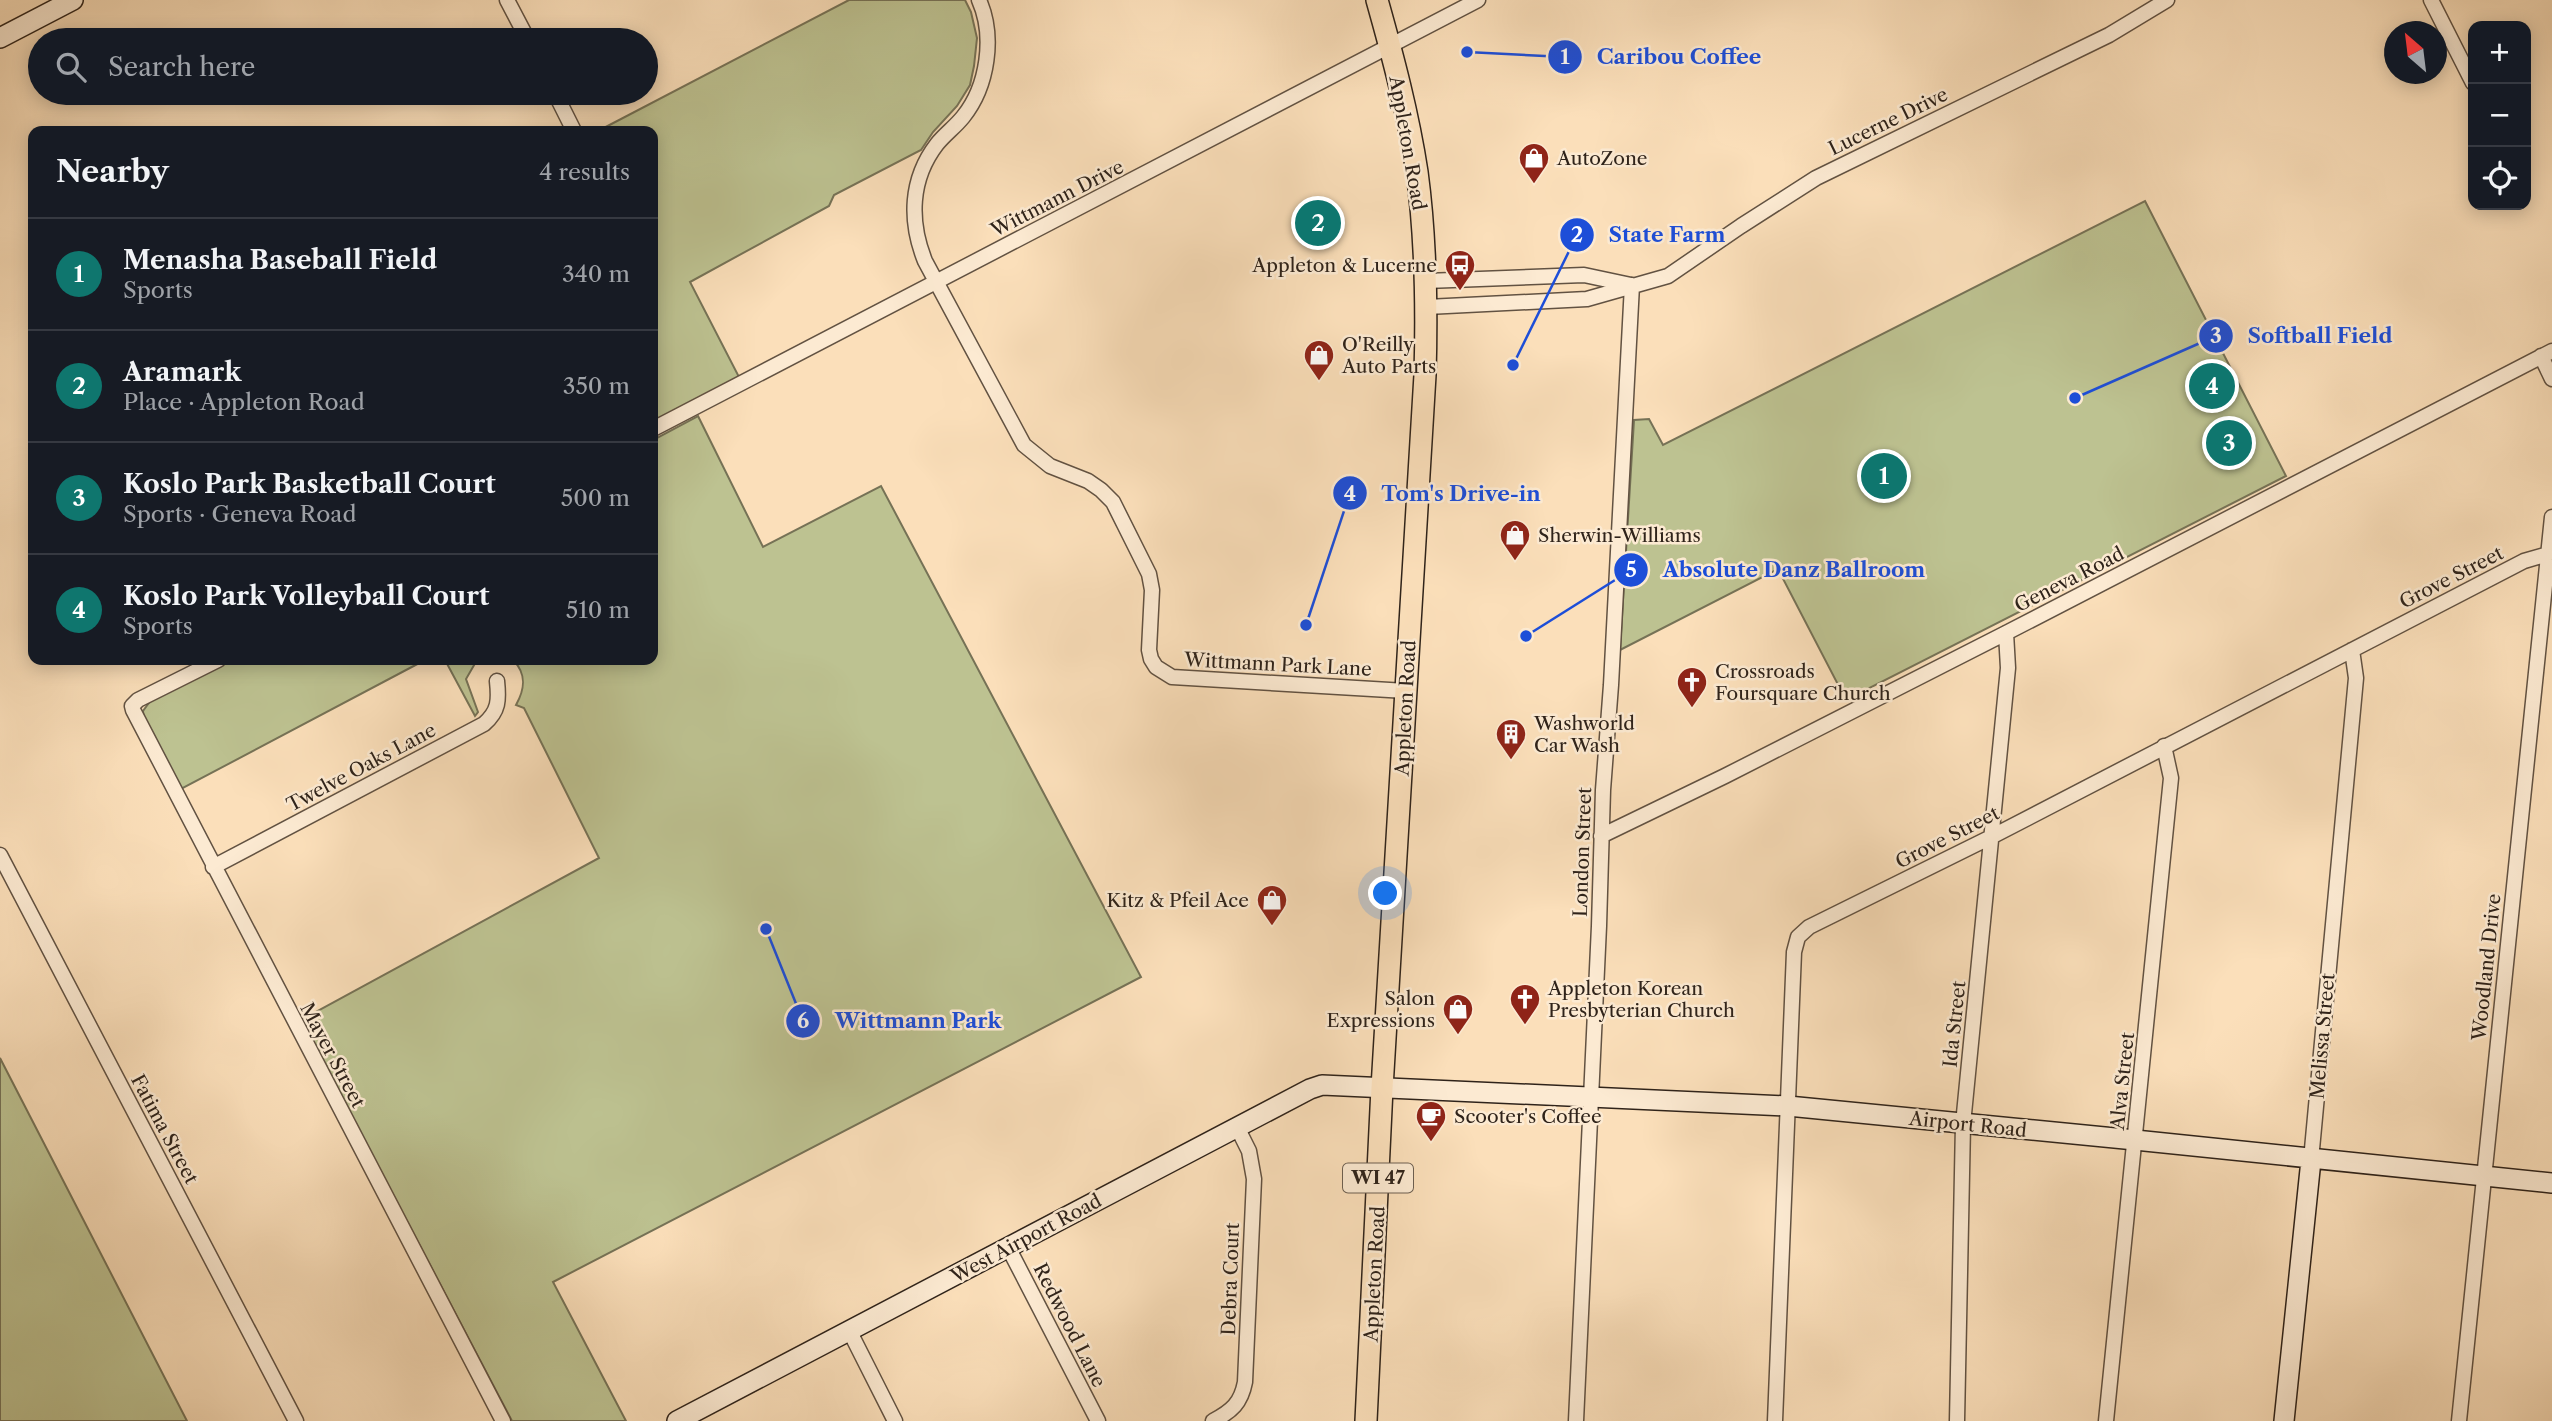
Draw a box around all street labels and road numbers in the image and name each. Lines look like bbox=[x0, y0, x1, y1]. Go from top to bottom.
street label: Appleton Road bbox=[1384, 73, 1431, 213]
street label: Lucerne Drive bbox=[1825, 83, 1952, 160]
street label: Wittmann Drive bbox=[986, 155, 1127, 242]
street label: Grove Street bbox=[2395, 541, 2507, 613]
street label: Geneva Road bbox=[2011, 542, 2128, 617]
street label: Appleton Road bbox=[1390, 639, 1421, 778]
street label: Wittmann Park Lane bbox=[1183, 648, 1372, 681]
street label: Twelve Oaks Lane bbox=[283, 718, 440, 816]
street label: London Street bbox=[1569, 786, 1596, 917]
street label: Grove Street bbox=[1891, 801, 2003, 873]
street label: Woodland Drive bbox=[2467, 892, 2506, 1043]
street label: Melissa Street bbox=[2306, 972, 2339, 1100]
street label: Ida Street bbox=[1939, 979, 1971, 1069]
street label: Mayer Street bbox=[295, 999, 370, 1112]
street label: Alva Street bbox=[2106, 1031, 2139, 1132]
street label: Fatima Street bbox=[126, 1071, 203, 1188]
street label: Airport Road bbox=[1907, 1107, 2028, 1142]
road number: WI 47 bbox=[1343, 1163, 1413, 1192]
street label: West Airport Road bbox=[946, 1189, 1106, 1288]
street label: Appleton Road bbox=[1359, 1205, 1390, 1344]
street label: Debra Court bbox=[1217, 1222, 1244, 1336]
street label: Redwood Lane bbox=[1028, 1259, 1111, 1391]

